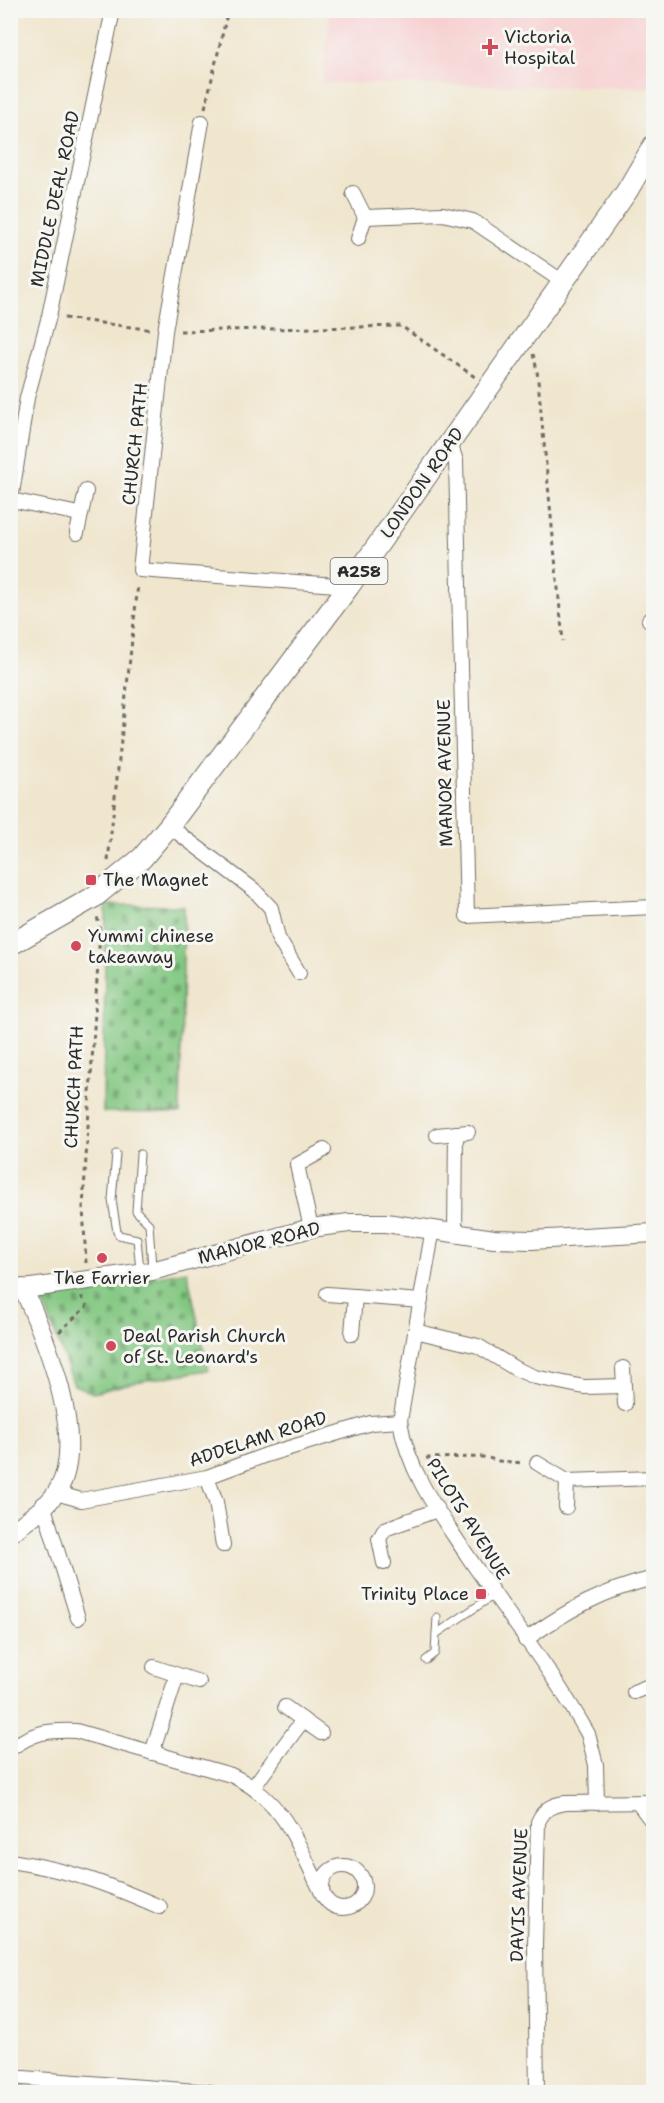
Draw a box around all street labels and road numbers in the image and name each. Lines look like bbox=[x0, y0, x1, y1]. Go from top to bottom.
street label: MIDDLE DEAL ROAD bbox=[25, 109, 85, 289]
street label: CHURCH PATH bbox=[117, 382, 153, 506]
street label: LONDON ROAD bbox=[375, 423, 469, 543]
road number: A258 bbox=[330, 558, 388, 584]
street label: MANOR AVENUE bbox=[432, 699, 458, 847]
street label: CHURCH PATH bbox=[59, 1025, 89, 1149]
street label: MANOR ROAD bbox=[195, 1216, 323, 1270]
street label: ADDELAM ROAD bbox=[186, 1405, 330, 1473]
street label: PILOTS AVENUE bbox=[421, 1454, 515, 1584]
street label: DAVIS AVENUE bbox=[505, 1828, 533, 1962]

